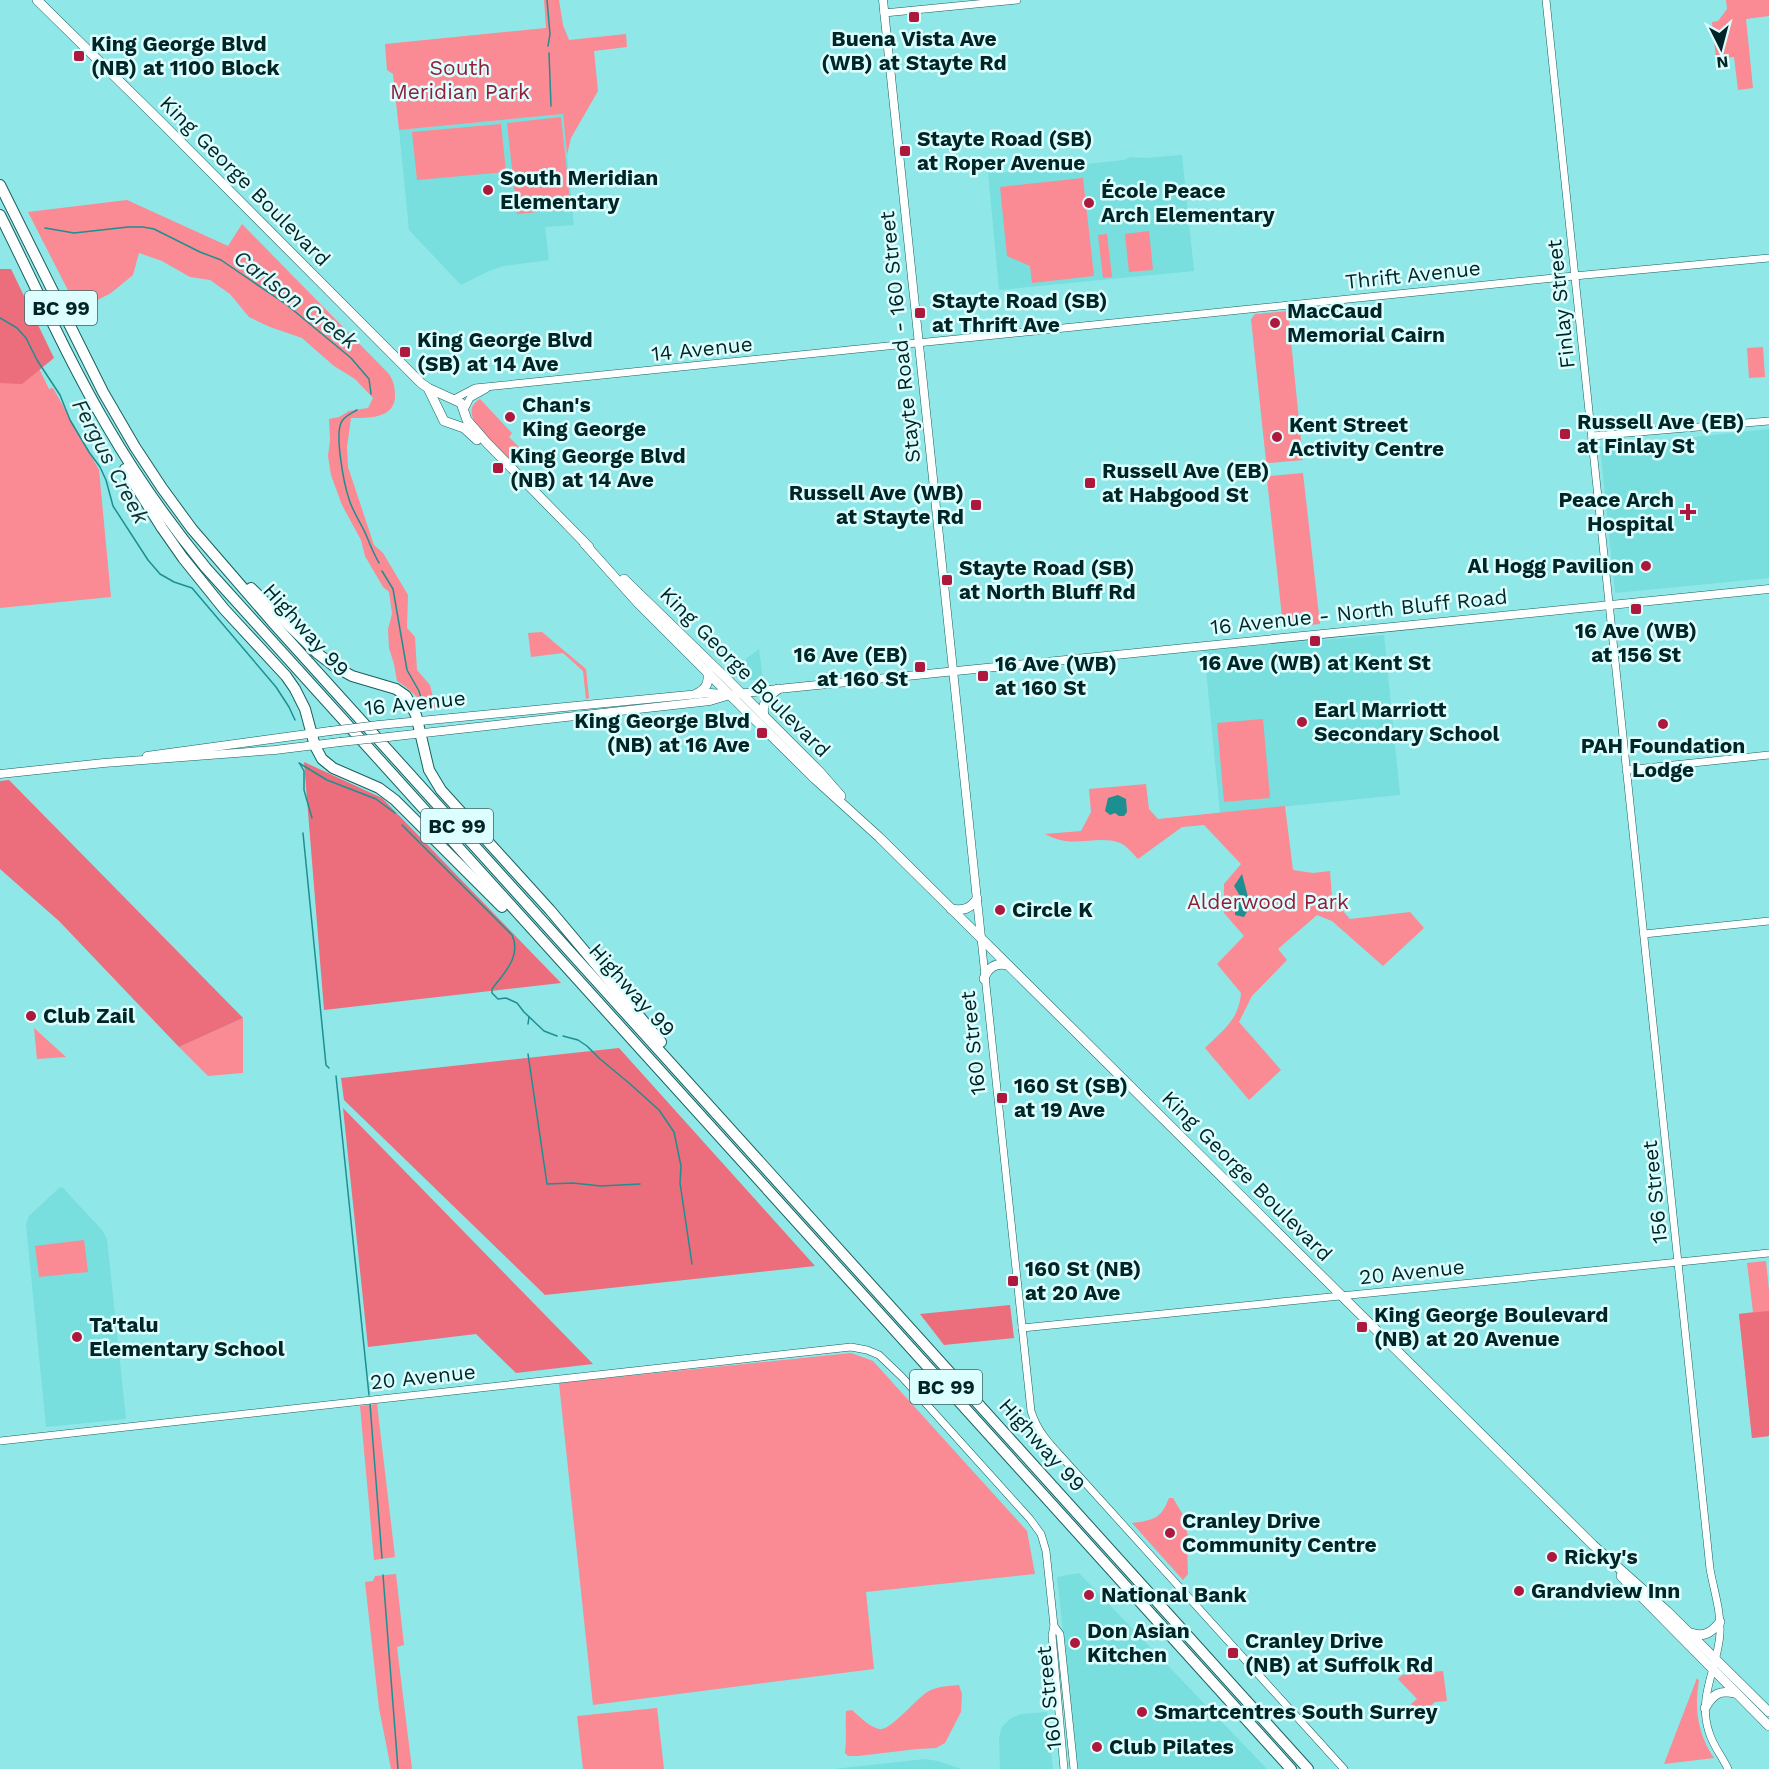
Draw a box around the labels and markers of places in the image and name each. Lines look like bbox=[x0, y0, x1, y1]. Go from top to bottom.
marker: Buena Vista Ave (WB) at Stayte Rd bbox=[907, 10, 921, 24]
place label: Buena Vista Ave (WB) at Stayte Rd bbox=[821, 26, 1007, 75]
place label: King George Blvd (NB) at 1100 Block bbox=[91, 31, 281, 80]
marker: King George Blvd (NB) at 1100 Block bbox=[72, 49, 86, 63]
place label: Stayte Road (SB) at Roper Avenue bbox=[917, 126, 1092, 175]
marker: Stayte Road (SB) at Roper Avenue bbox=[898, 144, 912, 158]
place label: South Meridian Elementary bbox=[500, 165, 658, 214]
place label: École Peace Arch Elementary bbox=[1101, 178, 1275, 227]
marker: South Meridian Elementary bbox=[481, 183, 495, 197]
marker: École Peace Arch Elementary bbox=[1082, 196, 1096, 210]
place label: Stayte Road (SB) at Thrift Ave bbox=[932, 288, 1107, 337]
place label: MacCaud Memorial Cairn bbox=[1287, 298, 1445, 347]
marker: Stayte Road (SB) at Thrift Ave bbox=[913, 306, 927, 320]
marker: MacCaud Memorial Cairn bbox=[1268, 316, 1282, 330]
place label: King George Blvd (SB) at 14 Ave bbox=[417, 327, 593, 376]
marker: King George Blvd (SB) at 14 Ave bbox=[398, 345, 412, 359]
place label: Chan's King George bbox=[522, 392, 646, 441]
place label: Russell Ave (EB) at Finlay St bbox=[1577, 409, 1744, 458]
marker: Chan's King George bbox=[503, 410, 517, 424]
place label: Kent Street Activity Centre bbox=[1289, 412, 1444, 461]
marker: Russell Ave (EB) at Finlay St bbox=[1558, 427, 1572, 441]
marker: Kent Street Activity Centre bbox=[1270, 430, 1284, 444]
place label: King George Blvd (NB) at 14 Ave bbox=[510, 443, 686, 492]
place label: Russell Ave (EB) at Habgood St bbox=[1102, 458, 1269, 507]
marker: King George Blvd (NB) at 14 Ave bbox=[491, 461, 505, 475]
marker: Russell Ave (EB) at Habgood St bbox=[1083, 476, 1097, 490]
place label: Russell Ave (WB) at Stayte Rd bbox=[789, 480, 964, 529]
place label: Peace Arch Hospital bbox=[1558, 487, 1674, 536]
marker: Russell Ave (WB) at Stayte Rd bbox=[969, 498, 983, 512]
marker: Peace Arch Hospital bbox=[1679, 503, 1697, 521]
place label: Al Hogg Pavilion bbox=[1467, 553, 1634, 578]
place label: Stayte Road (SB) at North Bluff Rd bbox=[959, 555, 1136, 604]
marker: Al Hogg Pavilion bbox=[1639, 559, 1653, 573]
marker: Stayte Road (SB) at North Bluff Rd bbox=[940, 573, 954, 587]
marker: 16 Ave (WB) at 156 St bbox=[1629, 602, 1643, 616]
place label: 16 Ave (WB) at 156 St bbox=[1575, 618, 1697, 667]
marker: 16 Ave (WB) at Kent St bbox=[1308, 634, 1322, 648]
place label: 16 Ave (EB) at 160 St bbox=[794, 642, 908, 691]
place label: 16 Ave (WB) at Kent St bbox=[1199, 650, 1431, 675]
place label: 16 Ave (WB) at 160 St bbox=[995, 651, 1117, 700]
marker: 16 Ave (EB) at 160 St bbox=[913, 660, 927, 674]
marker: 16 Ave (WB) at 160 St bbox=[976, 669, 990, 683]
place label: Earl Marriott Secondary School bbox=[1314, 697, 1500, 746]
place label: King George Blvd (NB) at 16 Ave bbox=[574, 708, 750, 757]
marker: Earl Marriott Secondary School bbox=[1295, 715, 1309, 729]
marker: PAH Foundation Lodge bbox=[1656, 717, 1670, 731]
marker: King George Blvd (NB) at 16 Ave bbox=[755, 726, 769, 740]
place label: PAH Foundation Lodge bbox=[1581, 733, 1745, 782]
place label: Circle K bbox=[1012, 897, 1093, 922]
marker: Circle K bbox=[993, 903, 1007, 917]
place label: Club Zail bbox=[43, 1003, 135, 1028]
marker: Club Zail bbox=[24, 1009, 38, 1023]
place label: 160 St (SB) at 19 Ave bbox=[1014, 1073, 1128, 1122]
marker: 160 St (SB) at 19 Ave bbox=[995, 1091, 1009, 1105]
place label: 160 St (NB) at 20 Ave bbox=[1025, 1256, 1141, 1305]
marker: 160 St (NB) at 20 Ave bbox=[1006, 1274, 1020, 1288]
place label: King George Boulevard (NB) at 20 Avenue bbox=[1374, 1302, 1609, 1351]
place label: Ta'talu Elementary School bbox=[89, 1312, 285, 1361]
marker: King George Boulevard (NB) at 20 Avenue bbox=[1355, 1320, 1369, 1334]
marker: Ta'talu Elementary School bbox=[70, 1330, 84, 1344]
place label: Cranley Drive Community Centre bbox=[1182, 1508, 1377, 1557]
marker: Cranley Drive Community Centre bbox=[1163, 1526, 1177, 1540]
place label: Ricky's bbox=[1564, 1544, 1638, 1569]
marker: Ricky's bbox=[1545, 1550, 1559, 1564]
place label: Grandview Inn bbox=[1531, 1578, 1680, 1603]
place label: National Bank bbox=[1101, 1582, 1247, 1607]
marker: Grandview Inn bbox=[1512, 1584, 1526, 1598]
marker: National Bank bbox=[1082, 1588, 1096, 1602]
place label: Don Asian Kitchen bbox=[1087, 1618, 1190, 1667]
place label: Cranley Drive (NB) at Suffolk Rd bbox=[1245, 1628, 1433, 1677]
marker: Don Asian Kitchen bbox=[1068, 1636, 1082, 1650]
marker: Cranley Drive (NB) at Suffolk Rd bbox=[1226, 1646, 1240, 1660]
place label: Smartcentres South Surrey bbox=[1154, 1699, 1438, 1724]
marker: Smartcentres South Surrey bbox=[1135, 1705, 1149, 1719]
place label: Club Pilates bbox=[1109, 1734, 1234, 1759]
marker: Club Pilates bbox=[1090, 1740, 1104, 1754]

